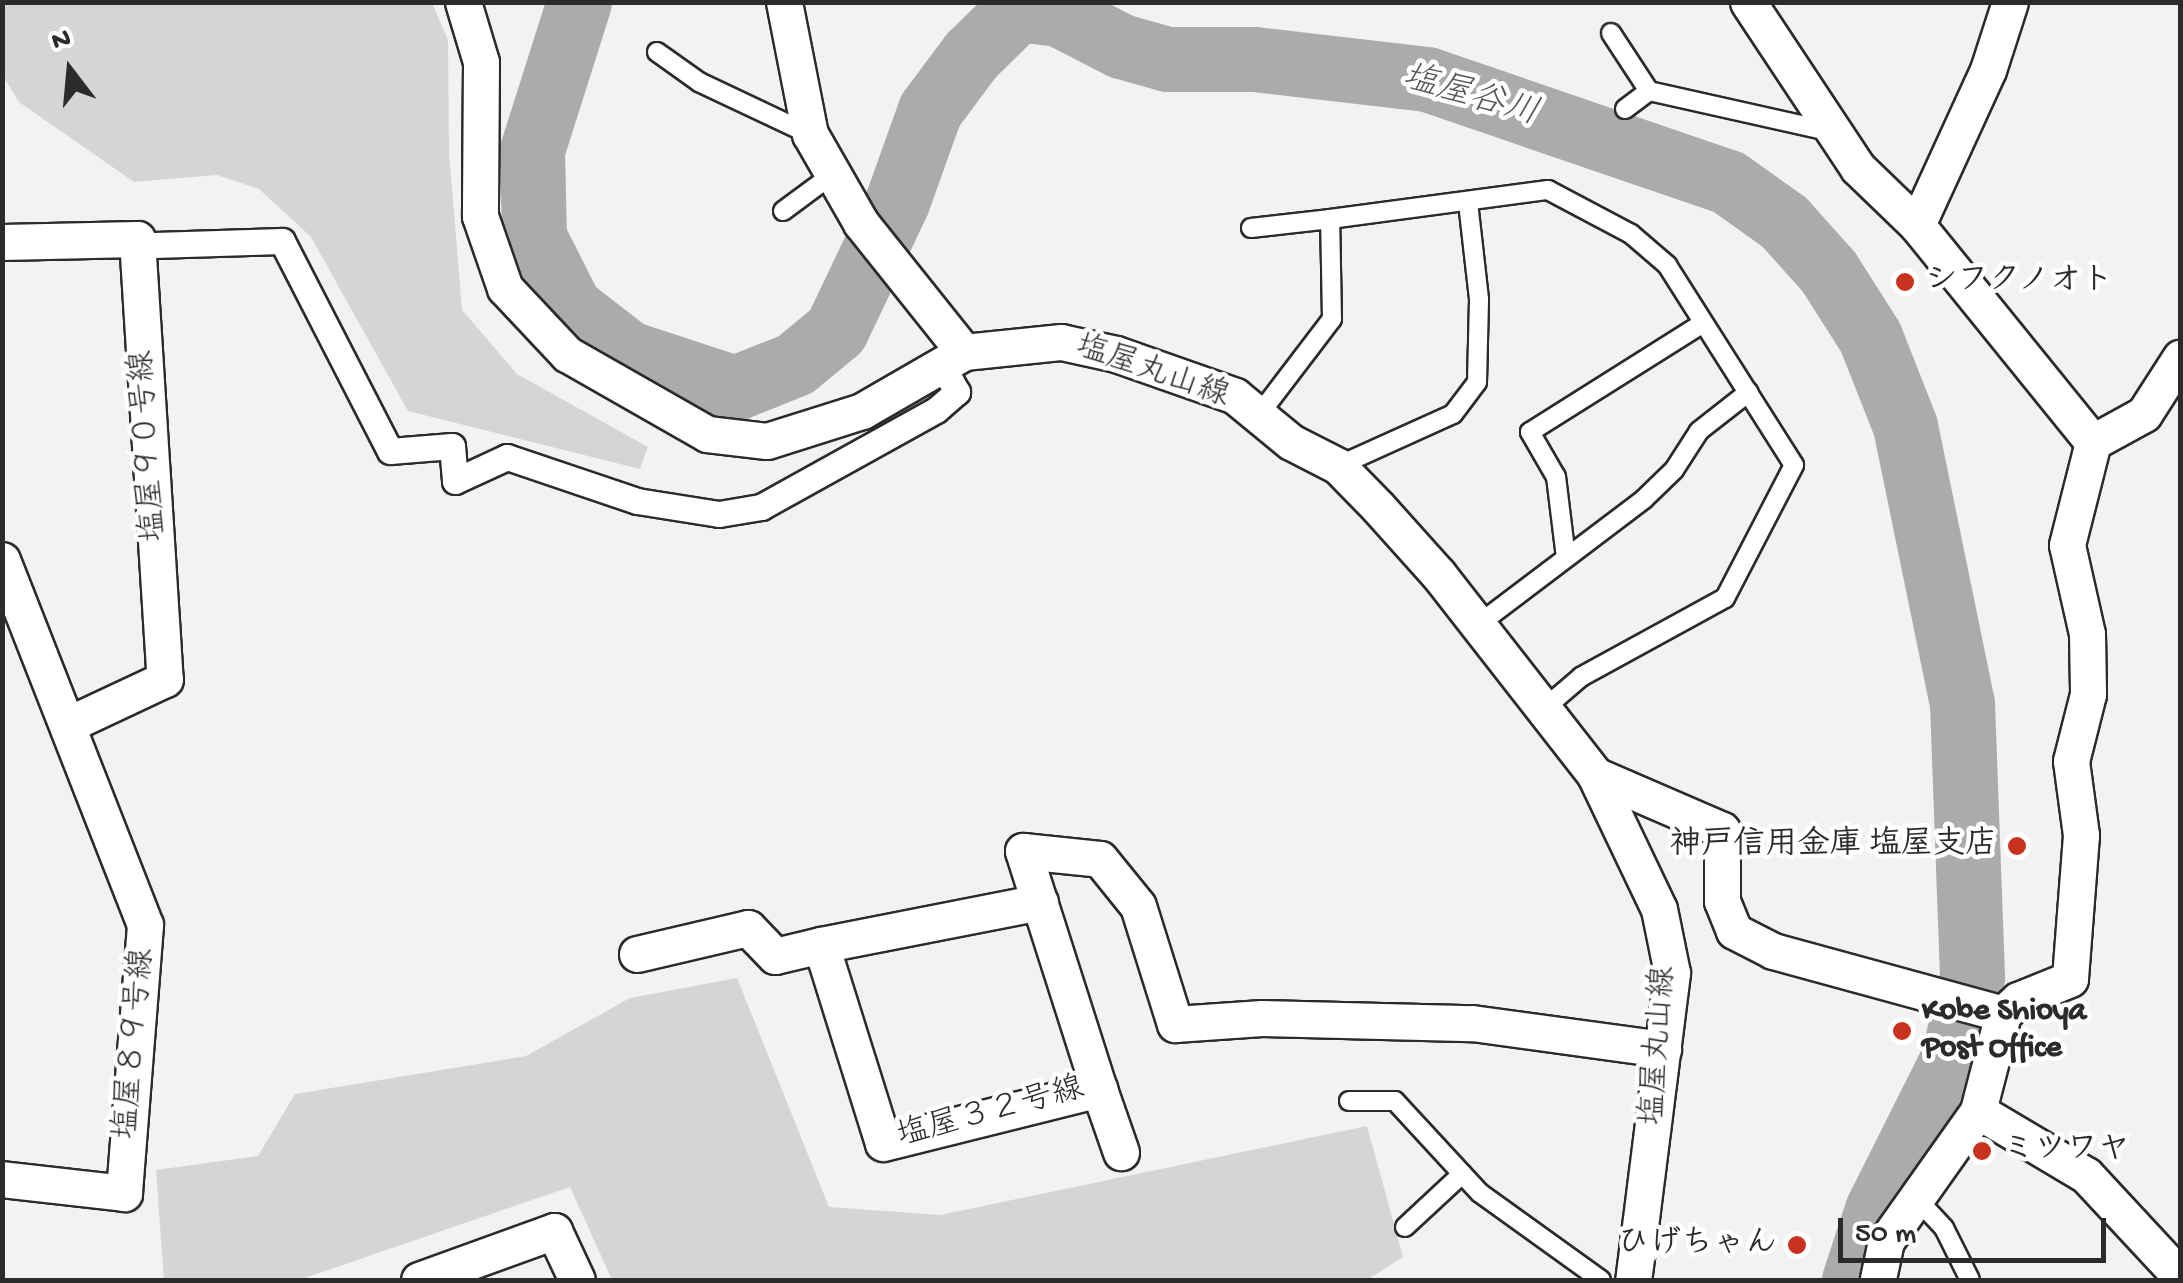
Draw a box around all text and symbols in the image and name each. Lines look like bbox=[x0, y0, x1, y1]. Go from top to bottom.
north arrow bbox=[20, 20, 120, 120]
text: N bbox=[48, 22, 75, 59]
water label: 塩屋谷川 bbox=[1397, 59, 1543, 137]
place label: シフクノオト bbox=[1925, 263, 2117, 301]
marker: シフクノオト bbox=[1894, 271, 1916, 293]
street label: 塩屋丸山線 bbox=[1070, 329, 1234, 417]
street label: 塩屋９０号線 bbox=[124, 349, 176, 543]
place label: 神戸信用金庫 塩屋支店 bbox=[1669, 827, 1997, 865]
marker: 神戸信用金庫 塩屋支店 bbox=[2006, 835, 2028, 857]
street label: 塩屋８９号線 bbox=[109, 947, 163, 1141]
street label: 塩屋丸山線 bbox=[1635, 965, 1685, 1127]
place label: Kobe Shioya Post Office bbox=[1922, 994, 2086, 1069]
marker: Kobe Shioya Post Office bbox=[1891, 1020, 1913, 1042]
street label: 塩屋３２号線 bbox=[893, 1071, 1089, 1157]
place label: ミツワヤ bbox=[2002, 1132, 2130, 1170]
marker: ミツワヤ bbox=[1971, 1140, 1993, 1162]
scale bar bbox=[1843, 1198, 2110, 1260]
text: 50 m bbox=[1855, 1218, 1916, 1253]
place label: ひげちゃん bbox=[1617, 1226, 1777, 1264]
marker: ひげちゃん bbox=[1786, 1234, 1808, 1256]

